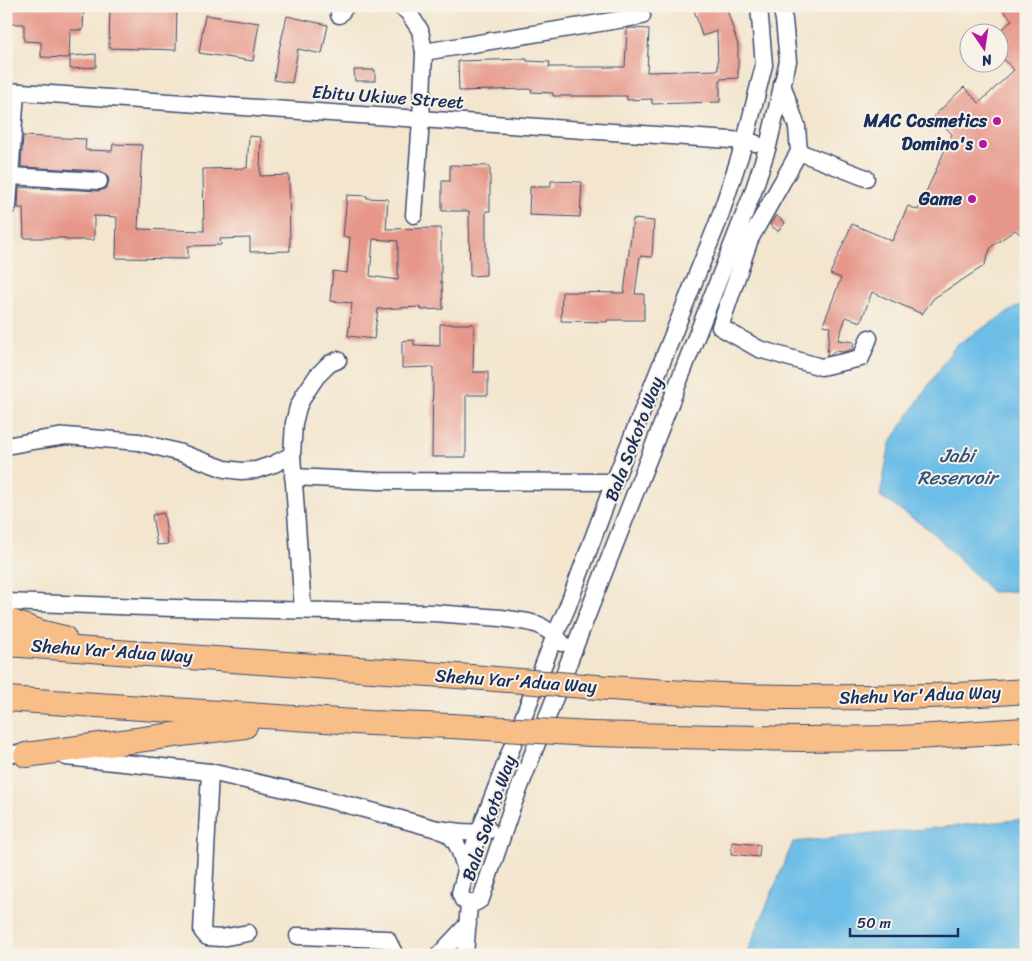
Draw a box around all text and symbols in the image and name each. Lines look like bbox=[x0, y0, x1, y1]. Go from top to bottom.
north arrow bbox=[960, 22, 1010, 72]
text: N bbox=[979, 47, 995, 74]
street label: Ebitu Ukiwe Street bbox=[311, 76, 465, 118]
place label: MAC Cosmetics bbox=[863, 105, 988, 137]
marker: MAC Cosmetics bbox=[991, 115, 1003, 127]
place label: Domino's bbox=[902, 128, 974, 160]
marker: Domino's bbox=[977, 138, 989, 150]
place label: Game bbox=[918, 183, 963, 215]
marker: Game bbox=[966, 193, 978, 205]
street label: Bala Sokoto Way bbox=[596, 371, 673, 506]
water label: Jabi Reservoir bbox=[918, 439, 1000, 494]
street label: Shehu Yar'Adua Way bbox=[30, 629, 194, 673]
street label: Shehu Yar'Adua Way bbox=[434, 659, 598, 703]
street label: Shehu Yar'Adua Way bbox=[839, 676, 1002, 714]
street label: Bala Sokoto Way bbox=[452, 750, 526, 885]
scale bar bbox=[850, 906, 957, 938]
text: 50 m bbox=[857, 910, 892, 936]

